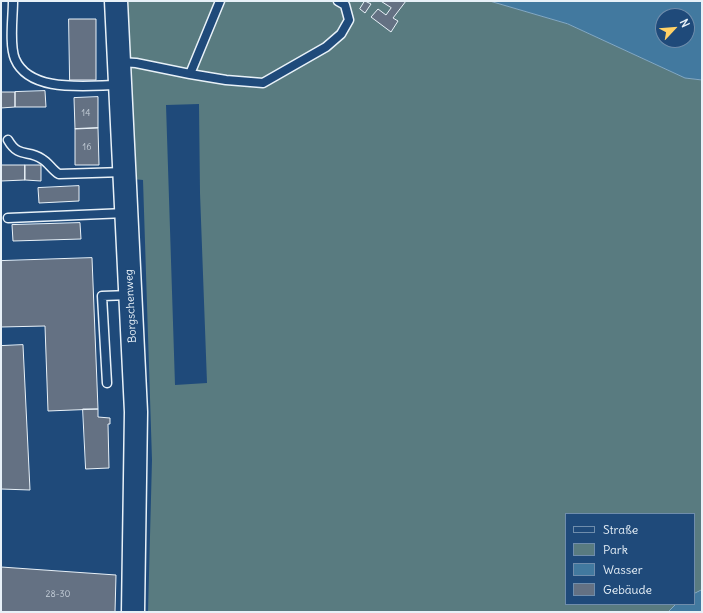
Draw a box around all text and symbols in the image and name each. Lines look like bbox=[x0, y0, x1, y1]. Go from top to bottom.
north arrow bbox=[655, 8, 695, 48]
text: N bbox=[677, 17, 693, 30]
house number: 14 bbox=[82, 108, 90, 118]
house number: 16 bbox=[83, 142, 91, 152]
street label: Borgschenweg bbox=[122, 269, 140, 343]
legend bbox=[565, 513, 695, 605]
text: Straße bbox=[603, 522, 638, 537]
text: Park bbox=[603, 542, 628, 557]
text: Wasser bbox=[603, 562, 643, 577]
text: Gebäude bbox=[603, 582, 652, 597]
house number: 28-30 bbox=[46, 589, 70, 599]

